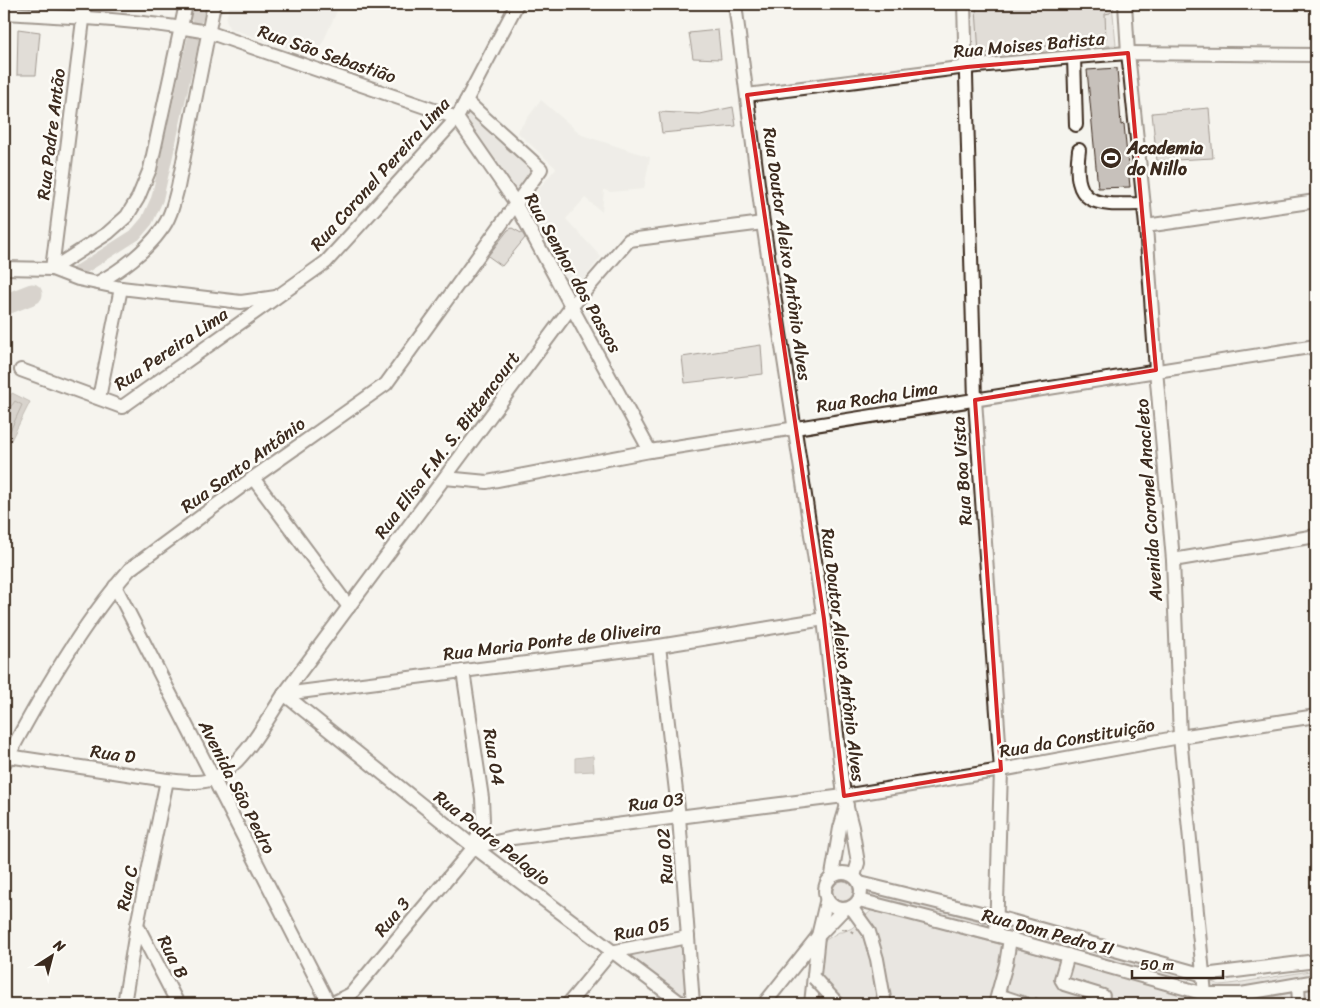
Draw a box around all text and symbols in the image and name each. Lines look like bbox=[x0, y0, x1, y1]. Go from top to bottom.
street label: Rua São Sebastião bbox=[253, 15, 401, 93]
street label: Rua Moises Batista bbox=[952, 22, 1107, 68]
street label: Rua Padre Antão bbox=[27, 66, 75, 202]
street label: Rua Coronel Pereira Lima bbox=[302, 89, 459, 258]
street label: Rua Doutor Aleixo Antônio Alves bbox=[753, 126, 821, 383]
place label: Academia do Nillo bbox=[1126, 132, 1203, 185]
sports icon: Academia do Nillo bbox=[1099, 146, 1123, 170]
street label: Rua Senhor dos Passos bbox=[516, 187, 631, 360]
street label: Rua Pereira Lima bbox=[107, 298, 236, 399]
street label: Rua Elisa F.M. S. Bittencourt bbox=[366, 344, 528, 546]
street label: Rua Rocha Lima bbox=[814, 372, 940, 422]
street label: Avenida Coronel Anacleto bbox=[1126, 398, 1172, 603]
street label: Rua Santo Antônio bbox=[174, 408, 312, 522]
street label: Rua Boa Vista bbox=[942, 415, 982, 527]
street label: Rua Doutor Aleixo Antônio Alves bbox=[812, 527, 875, 784]
street label: Rua Maria Ponte de Oliveira bbox=[441, 612, 663, 670]
street label: Rua da Constituição bbox=[997, 709, 1157, 767]
street label: Avenida São Pedro bbox=[189, 713, 285, 860]
street label: Rua 04 bbox=[474, 726, 514, 788]
street label: Rua D bbox=[88, 735, 138, 773]
street label: Rua Padre Pelagio bbox=[426, 782, 558, 894]
street label: Rua 03 bbox=[626, 783, 686, 821]
street label: Rua 02 bbox=[647, 827, 683, 885]
street label: Rua C bbox=[107, 862, 147, 914]
street label: Rua 3 bbox=[366, 890, 419, 944]
street label: Rua Dom Pedro II bbox=[978, 899, 1118, 965]
street label: Rua 05 bbox=[611, 907, 673, 951]
street label: Rua B bbox=[148, 929, 198, 985]
north arrow bbox=[28, 930, 78, 980]
text: N bbox=[47, 932, 71, 959]
scale bar bbox=[1132, 948, 1224, 980]
text: 50 m bbox=[1140, 952, 1175, 978]

